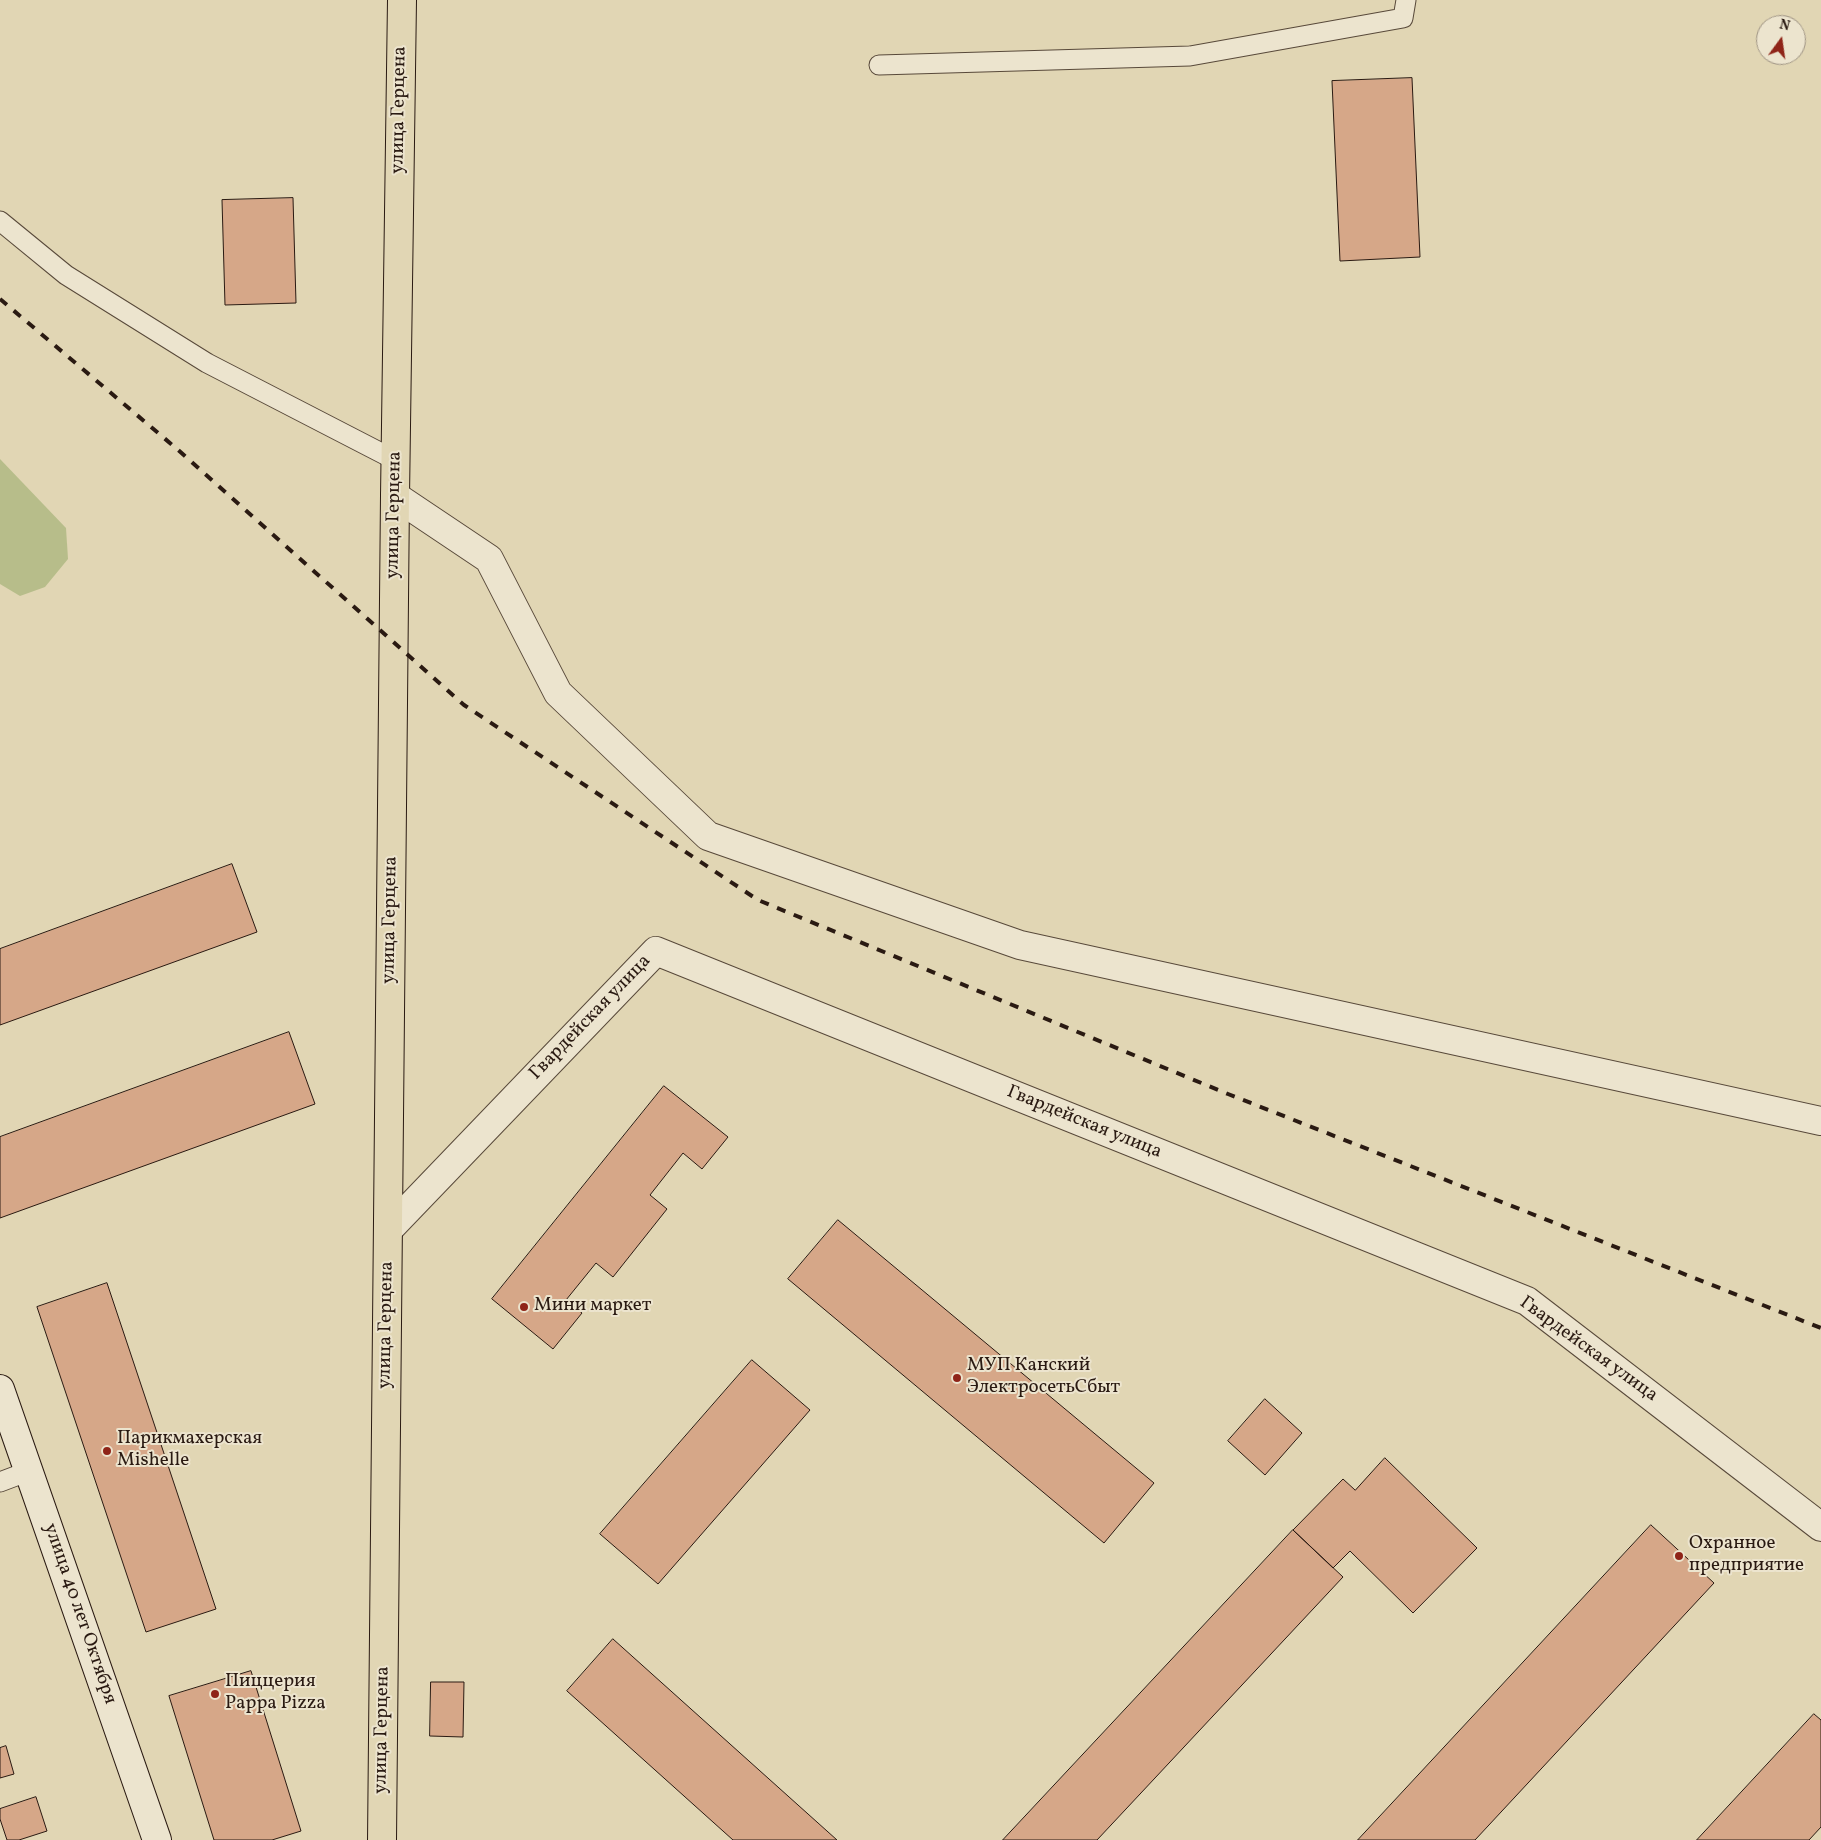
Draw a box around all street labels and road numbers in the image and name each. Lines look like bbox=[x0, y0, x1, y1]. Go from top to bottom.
street label: улица Герцена bbox=[387, 46, 413, 174]
street label: улица Герцена bbox=[382, 451, 408, 579]
street label: улица Герцена bbox=[378, 856, 404, 984]
street label: Гвардейская улица bbox=[525, 951, 657, 1085]
street label: Гвардейская улица bbox=[1003, 1081, 1165, 1165]
street label: улица Герцена bbox=[374, 1261, 400, 1389]
street label: Гвардейская улица bbox=[1514, 1292, 1662, 1408]
street label: улица 40 лет Октября bbox=[37, 1521, 121, 1707]
street label: улица Герцена bbox=[370, 1666, 396, 1794]

